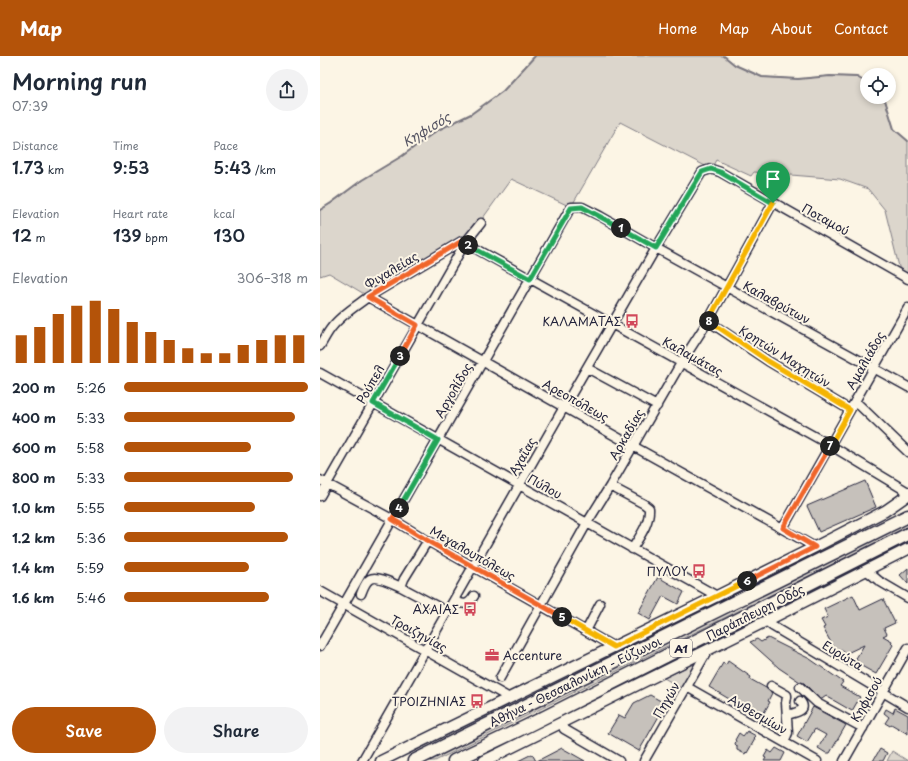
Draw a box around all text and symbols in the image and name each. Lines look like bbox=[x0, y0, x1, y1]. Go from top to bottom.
text: Map bbox=[20, 14, 62, 42]
text: Home bbox=[658, 18, 697, 39]
text: Map bbox=[719, 18, 749, 39]
text: About bbox=[771, 18, 812, 39]
text: Contact bbox=[834, 18, 888, 39]
text: Morning run bbox=[12, 64, 147, 97]
map controls bbox=[860, 68, 896, 104]
button: locate bbox=[860, 68, 896, 104]
button: share bbox=[266, 69, 308, 111]
text: 07:39 bbox=[12, 96, 48, 115]
water label: Κηφισός bbox=[398, 107, 455, 151]
text: Distance bbox=[12, 137, 58, 154]
text: Time bbox=[113, 137, 139, 154]
text: Pace bbox=[213, 137, 238, 154]
text: 1.73 bbox=[12, 154, 44, 180]
text: 9:53 bbox=[113, 154, 149, 180]
text: 5:43 bbox=[213, 154, 252, 180]
text: km bbox=[44, 161, 64, 178]
text: /km bbox=[252, 161, 276, 178]
pin bbox=[756, 162, 790, 203]
icon: arrive bbox=[762, 168, 784, 190]
street label: Ποταμού bbox=[799, 199, 853, 239]
text: Elevation bbox=[12, 205, 59, 222]
text: Heart rate bbox=[113, 205, 168, 222]
text: kcal bbox=[213, 205, 235, 222]
pin: 1 bbox=[611, 218, 631, 238]
text: 1 bbox=[618, 219, 624, 236]
text: 12 bbox=[12, 222, 32, 248]
text: 139 bbox=[113, 222, 142, 248]
text: 130 bbox=[213, 222, 245, 248]
text: m bbox=[32, 229, 46, 246]
text: bpm bbox=[142, 229, 168, 246]
pin: 2 bbox=[458, 235, 478, 255]
text: 2 bbox=[464, 236, 472, 253]
street label: Φιγαλείας bbox=[361, 247, 421, 293]
text: Elevation bbox=[12, 268, 68, 287]
text: 306–318 m bbox=[237, 268, 308, 287]
street label: Καλαβρύτων bbox=[740, 276, 814, 328]
pin: 8 bbox=[699, 311, 719, 331]
place label: ΚΑΛΑΜΑΤΑΣ bbox=[542, 312, 621, 330]
text: 8 bbox=[706, 312, 712, 329]
bus stop icon: ΚΑΛΑΜΑΤΑΣ bbox=[624, 313, 640, 329]
street label: Κρητών Μαχητών bbox=[736, 321, 834, 391]
street label: Αμαλιάδος bbox=[841, 328, 889, 392]
street label: Καλαμάτας bbox=[659, 332, 727, 380]
pin: 3 bbox=[390, 346, 410, 366]
text: 3 bbox=[396, 347, 404, 364]
street label: Αργολίδος bbox=[430, 359, 476, 421]
street label: Ρούπελ bbox=[352, 361, 388, 407]
street label: Αρεοπόλεως bbox=[540, 374, 612, 426]
text: 200 m bbox=[12, 378, 56, 397]
text: 5:26 bbox=[76, 378, 106, 397]
street label: Αρκαδίας bbox=[604, 405, 648, 463]
text: 400 m bbox=[12, 408, 56, 427]
text: 5:33 bbox=[76, 408, 105, 427]
street label: Αχαΐας bbox=[504, 433, 540, 479]
pin: 7 bbox=[820, 436, 840, 456]
text: 7 bbox=[827, 437, 833, 454]
text: 600 m bbox=[12, 438, 56, 457]
text: 5:58 bbox=[76, 438, 105, 457]
text: 800 m bbox=[12, 468, 55, 487]
text: 5:33 bbox=[76, 468, 105, 487]
street label: Πύλου bbox=[525, 469, 566, 503]
text: 1.0 km bbox=[12, 498, 55, 517]
text: 5:55 bbox=[76, 498, 105, 517]
pin: 4 bbox=[389, 498, 409, 518]
text: 4 bbox=[395, 499, 403, 516]
street label: Μεγαλουπόλεως bbox=[427, 521, 519, 585]
text: 1.2 km bbox=[12, 528, 55, 547]
text: 5:36 bbox=[76, 528, 106, 547]
text: 1.4 km bbox=[12, 558, 55, 577]
text: 5:59 bbox=[76, 558, 104, 577]
place label: ΠΥΛΟΥ bbox=[647, 562, 688, 580]
bus stop icon: ΠΥΛΟΥ bbox=[691, 563, 707, 579]
pin: 6 bbox=[737, 571, 757, 591]
text: 6 bbox=[743, 572, 751, 589]
street label: Παράπλευρη Οδός bbox=[703, 579, 807, 645]
text: 1.6 km bbox=[12, 588, 54, 607]
text: 5:46 bbox=[76, 588, 106, 607]
place label: AXAΙΑΣ bbox=[413, 600, 459, 618]
bus stop icon: AXAΙΑΣ bbox=[462, 601, 478, 617]
pin: 5 bbox=[552, 607, 572, 627]
text: 5 bbox=[558, 608, 566, 625]
street label: Τροιζηνίας bbox=[387, 610, 451, 656]
street label: Αθήνα - Θεσσαλονίκη - Εύζωνοι bbox=[486, 631, 664, 731]
street label: Ευρώτα bbox=[819, 636, 867, 674]
road number: Α1 bbox=[670, 639, 692, 657]
place label: Accenture bbox=[503, 646, 563, 664]
office icon: Accenture bbox=[484, 647, 500, 663]
street label: Κηφισού bbox=[846, 673, 886, 725]
street label: Πηγών bbox=[648, 678, 684, 722]
street label: Ανθεσμίων bbox=[725, 690, 791, 738]
place label: ΤΡΟΙΖΗΝΙΑΣ bbox=[391, 692, 466, 710]
bus stop icon: ΤΡΟΙΖΗΝΙΑΣ bbox=[469, 693, 485, 709]
button: Save bbox=[12, 707, 156, 753]
button: Share bbox=[164, 707, 308, 753]

